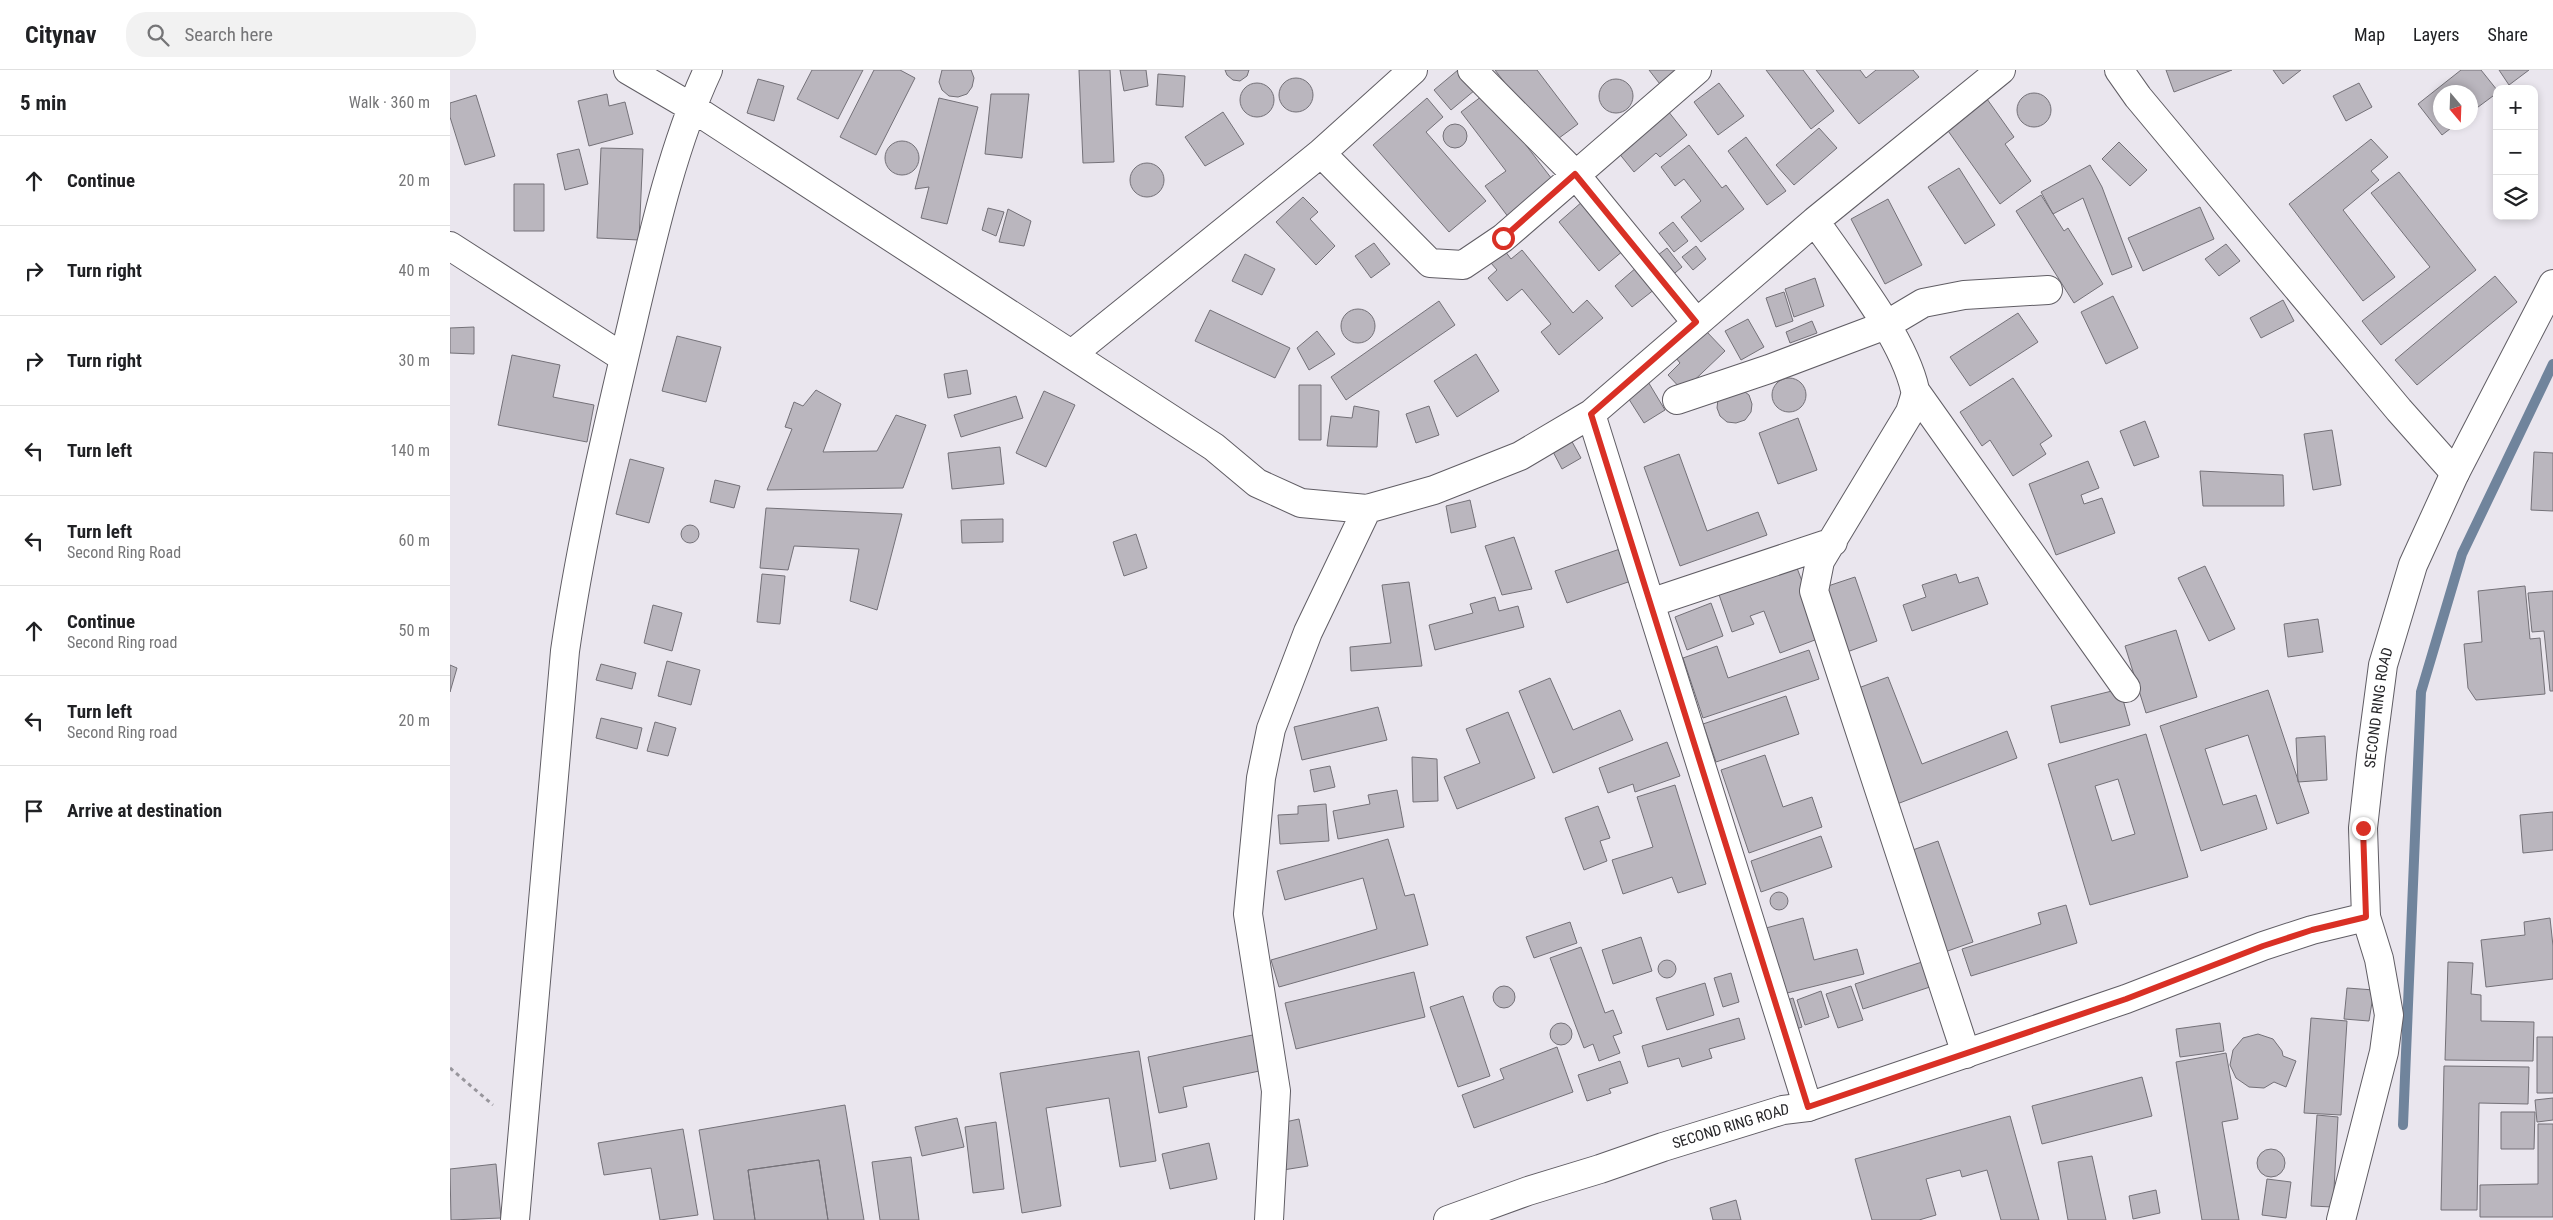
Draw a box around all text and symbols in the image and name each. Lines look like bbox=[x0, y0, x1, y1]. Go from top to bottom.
search box bbox=[126, 12, 476, 57]
text: Citynav bbox=[25, 21, 96, 49]
icon: search bbox=[144, 21, 172, 49]
text: Search here bbox=[184, 23, 273, 46]
text: Map bbox=[2354, 24, 2385, 45]
text: Layers bbox=[2413, 24, 2460, 45]
text: Share bbox=[2488, 24, 2528, 45]
north arrow bbox=[2433, 85, 2478, 130]
map controls bbox=[2493, 85, 2538, 220]
button: + bbox=[2493, 85, 2538, 130]
text: 5 min bbox=[20, 91, 67, 115]
text: Walk · 360 m bbox=[349, 93, 430, 112]
button: − bbox=[2493, 130, 2538, 175]
icon: ahead bbox=[20, 167, 48, 195]
text: Continue bbox=[67, 169, 135, 192]
text: 20 m bbox=[398, 171, 430, 190]
button: layers bbox=[2493, 175, 2538, 220]
route start bbox=[1492, 227, 1515, 250]
icon: right bbox=[20, 257, 48, 285]
text: Turn right bbox=[67, 259, 142, 282]
text: 40 m bbox=[398, 261, 430, 280]
icon: right bbox=[20, 347, 48, 375]
text: Turn right bbox=[67, 349, 142, 372]
text: 30 m bbox=[398, 351, 430, 370]
icon: left bbox=[20, 437, 48, 465]
text: Turn left bbox=[67, 439, 132, 462]
text: 140 m bbox=[391, 441, 430, 460]
text: Turn left bbox=[67, 520, 132, 543]
icon: left bbox=[20, 527, 48, 555]
text: 60 m bbox=[398, 531, 430, 550]
text: Second Ring Road bbox=[67, 543, 181, 562]
text: Continue bbox=[67, 610, 135, 633]
icon: ahead bbox=[20, 617, 48, 645]
text: 50 m bbox=[398, 621, 430, 640]
text: Second Ring road bbox=[67, 633, 177, 652]
street label: SECOND RING ROAD bbox=[2361, 645, 2397, 769]
text: Turn left bbox=[67, 700, 132, 723]
icon: left bbox=[20, 707, 48, 735]
text: 20 m bbox=[398, 711, 430, 730]
text: Second Ring road bbox=[67, 723, 177, 742]
icon: arrive bbox=[20, 797, 48, 825]
text: Arrive at destination bbox=[67, 799, 222, 822]
route end bbox=[2352, 817, 2375, 840]
street label: SECOND RING ROAD bbox=[1670, 1100, 1790, 1153]

